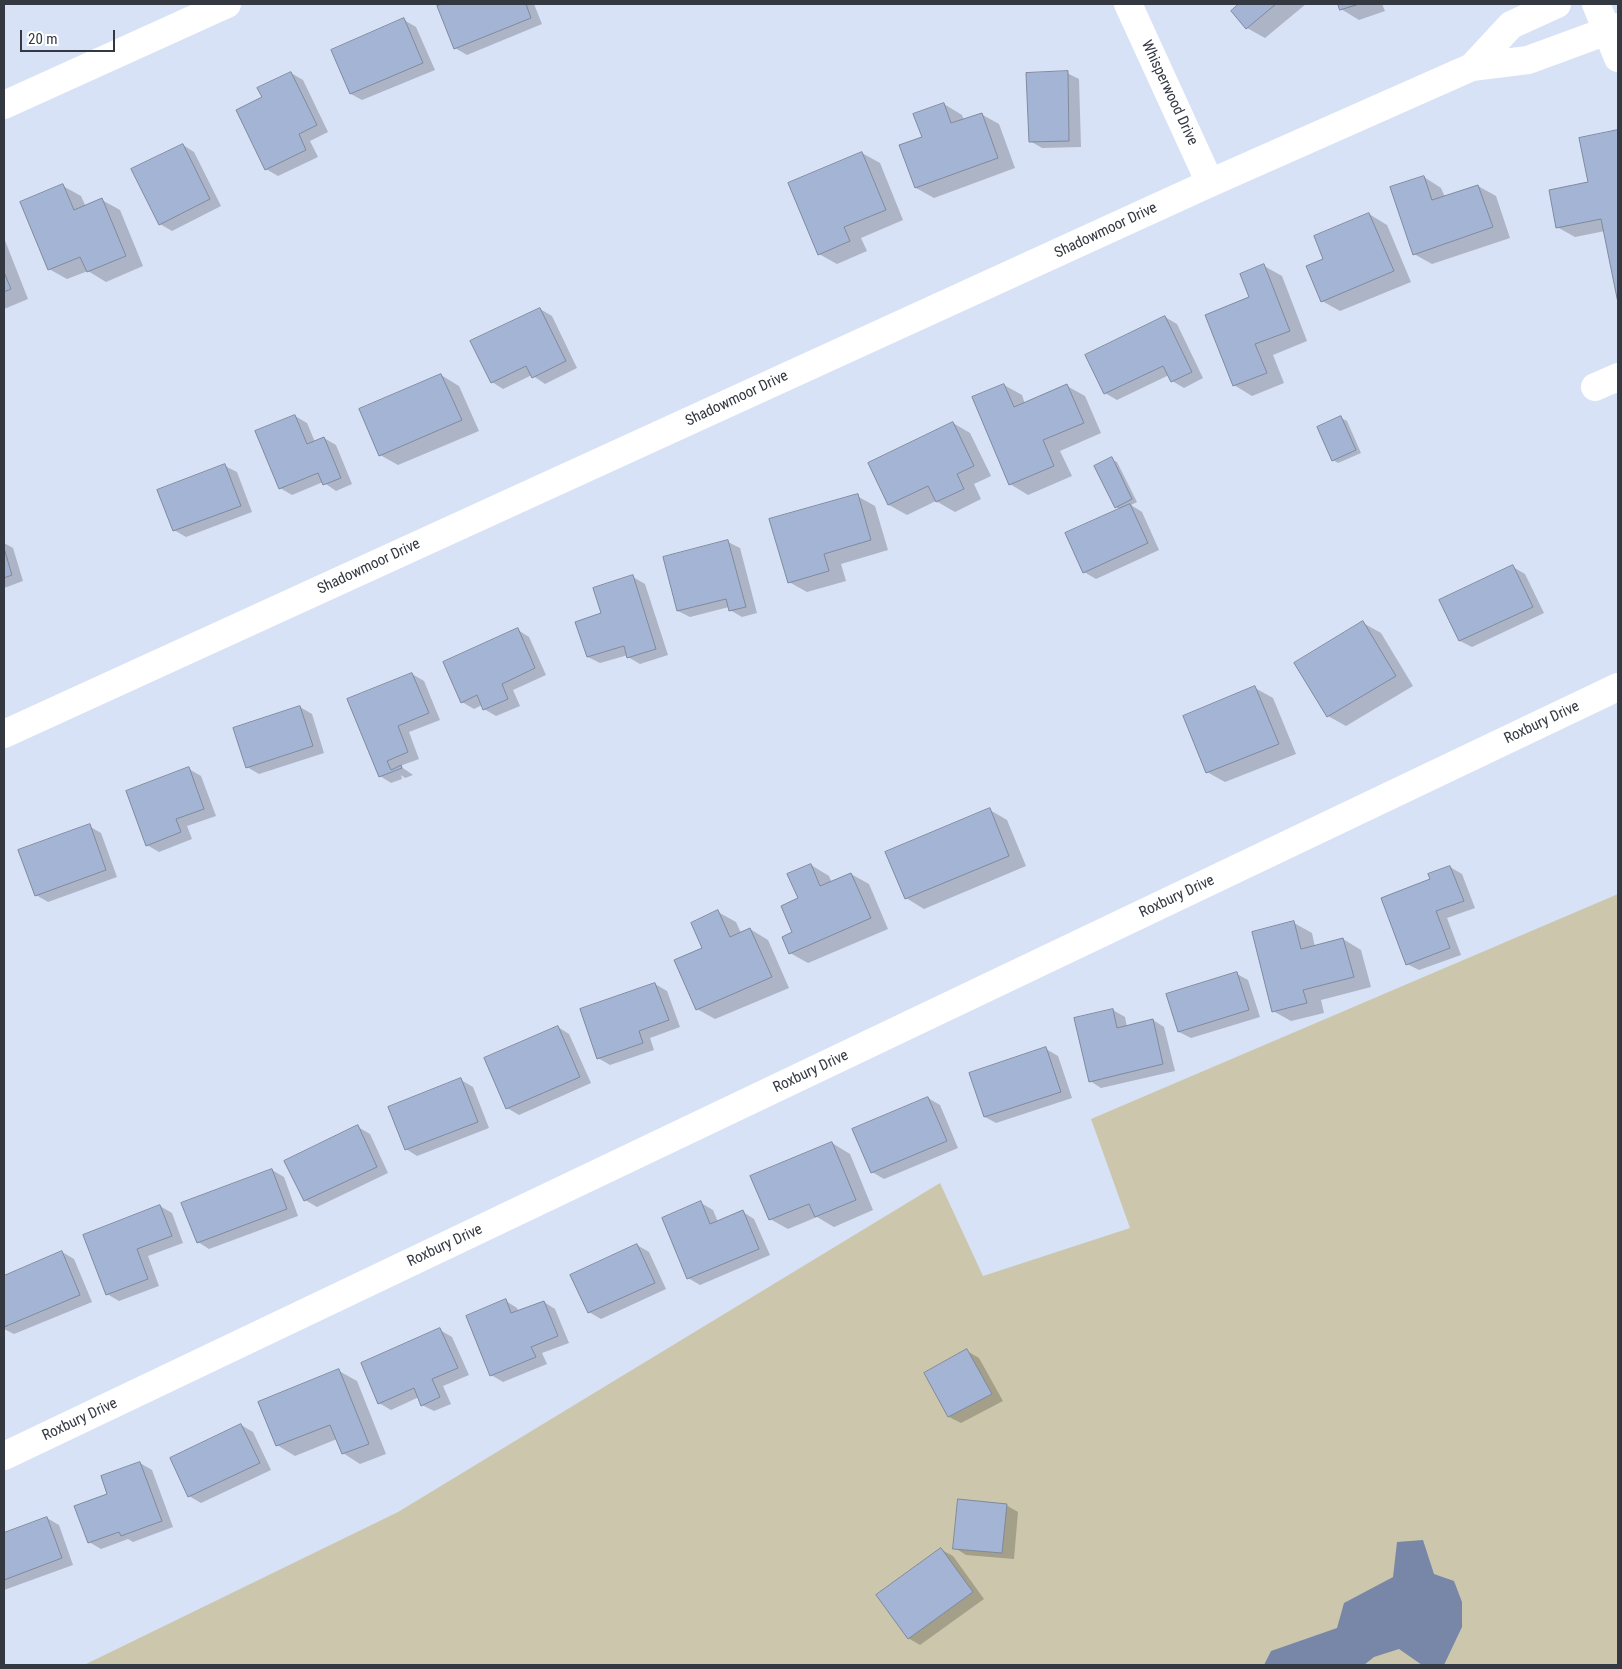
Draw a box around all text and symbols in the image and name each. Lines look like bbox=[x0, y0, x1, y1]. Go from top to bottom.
scale bar bbox=[22, 20, 118, 52]
text: 20 m bbox=[28, 30, 58, 48]
street label: Whisperwood Drive bbox=[1137, 38, 1201, 148]
street label: Shadowmoor Drive bbox=[1052, 199, 1160, 263]
street label: Shadowmoor Drive bbox=[683, 367, 791, 431]
street label: Shadowmoor Drive bbox=[315, 535, 423, 599]
street label: Roxbury Drive bbox=[1502, 698, 1582, 748]
street label: Roxbury Drive bbox=[1137, 872, 1217, 922]
street label: Roxbury Drive bbox=[771, 1047, 851, 1097]
street label: Roxbury Drive bbox=[405, 1221, 485, 1271]
street label: Roxbury Drive bbox=[40, 1395, 120, 1445]

